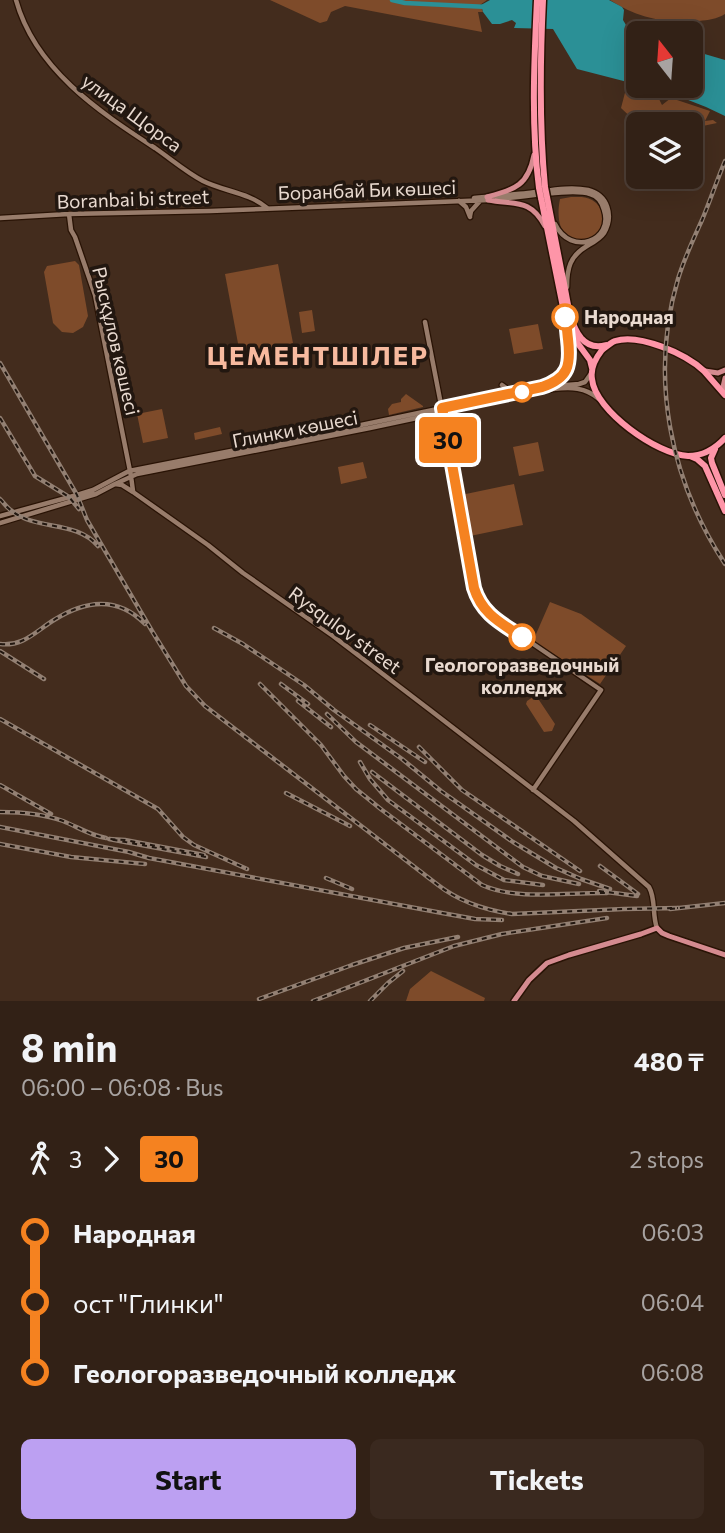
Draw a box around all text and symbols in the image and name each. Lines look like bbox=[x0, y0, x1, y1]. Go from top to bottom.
north arrow bbox=[626, 21, 704, 98]
map controls bbox=[626, 21, 703, 189]
street label: улица Щорса bbox=[78, 69, 187, 156]
button: layers bbox=[626, 112, 703, 189]
street label: Боранбай Би көшесі bbox=[277, 175, 457, 204]
street label: Boranbai bi street bbox=[56, 184, 210, 213]
street label: Рысқұлов көшесі bbox=[88, 264, 145, 418]
marker: Народная bbox=[552, 304, 578, 330]
place label: Народная bbox=[584, 305, 674, 328]
district label: ЦЕМЕНТШІЛЕР bbox=[207, 339, 429, 370]
unlabelled marker bbox=[512, 382, 532, 402]
street label: Глинки көшесі bbox=[230, 405, 360, 452]
line badge: 30 bbox=[416, 417, 480, 463]
text: 30 bbox=[433, 425, 463, 454]
street label: Rysqulov street bbox=[285, 581, 406, 678]
marker: Геологоразведочный колледж bbox=[509, 624, 535, 650]
place label: Геологоразведочный колледж bbox=[425, 653, 619, 698]
text: 8 min bbox=[21, 1023, 117, 1070]
text: 480 ₸ bbox=[634, 1045, 704, 1076]
text: 06:00 – 06:08 · Bus bbox=[21, 1073, 224, 1101]
icon: walk bbox=[21, 1140, 59, 1178]
icon: forward bbox=[92, 1140, 130, 1178]
text: 30 bbox=[154, 1144, 184, 1173]
text: 3 bbox=[69, 1145, 82, 1173]
text: 2 stops bbox=[630, 1145, 704, 1173]
text: Народная bbox=[73, 1217, 196, 1248]
text: 06:03 bbox=[642, 1218, 704, 1246]
text: ост "Глинки" bbox=[73, 1287, 224, 1318]
text: 06:04 bbox=[641, 1288, 704, 1316]
text: Геологоразведочный колледж bbox=[73, 1357, 456, 1388]
text: 06:08 bbox=[641, 1358, 704, 1386]
button: Start bbox=[21, 1439, 356, 1519]
button: Tickets bbox=[370, 1439, 704, 1519]

